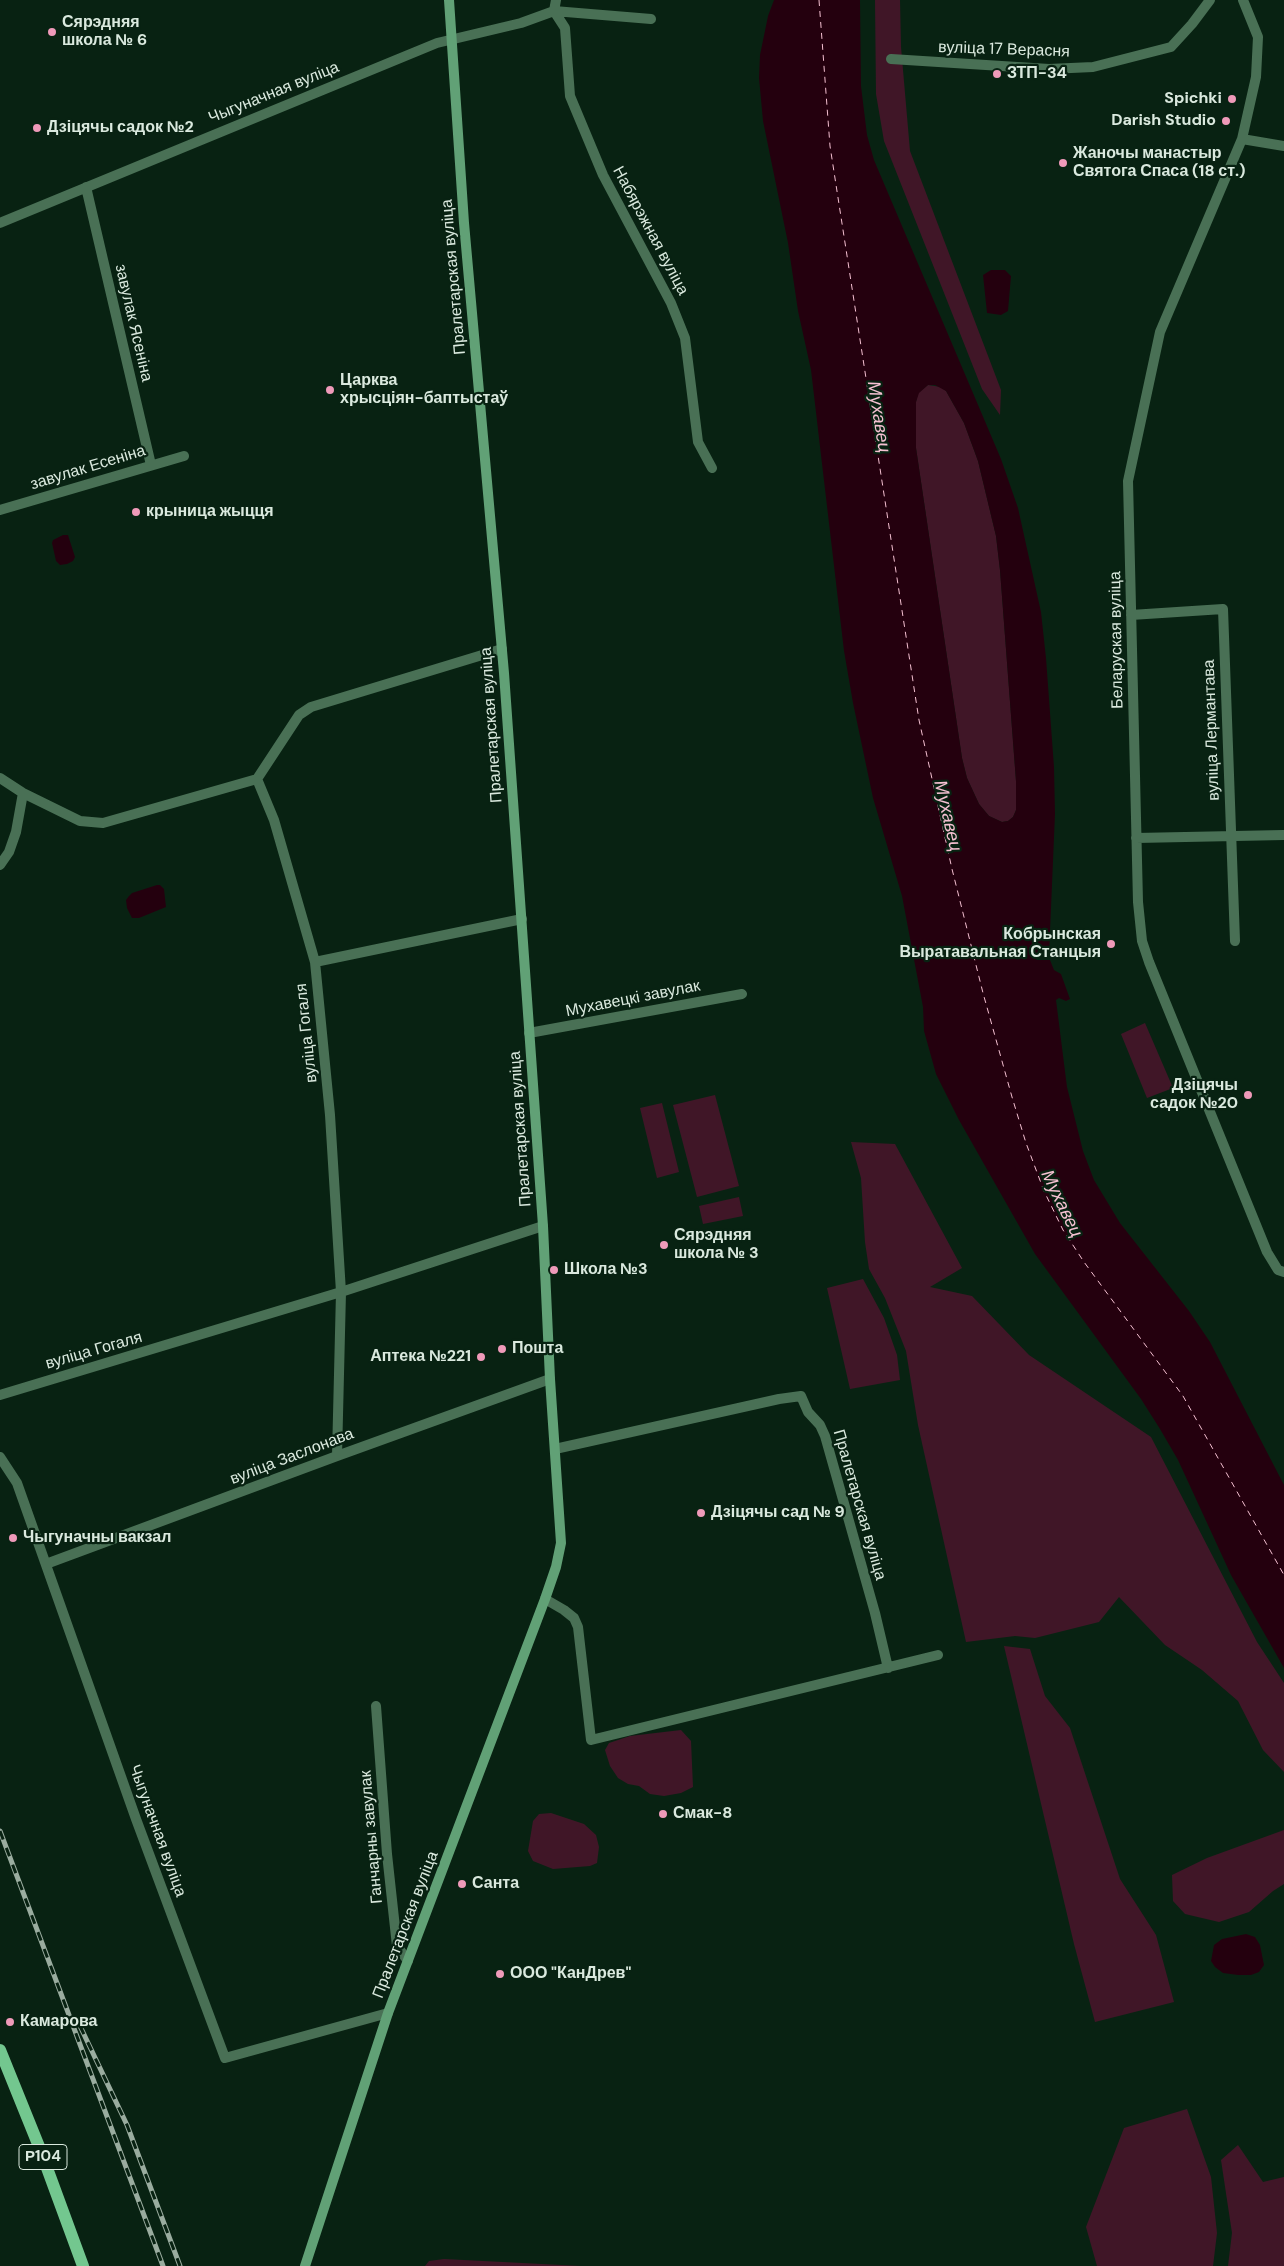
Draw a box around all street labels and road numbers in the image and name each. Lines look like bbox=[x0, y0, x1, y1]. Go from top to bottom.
street label: вуліца 17 Верасня bbox=[938, 38, 1070, 62]
street label: Чыгуначная вуліца bbox=[206, 58, 342, 128]
street label: Набярэжная вуліца bbox=[608, 163, 692, 299]
street label: Пралетарская вуліца bbox=[438, 199, 470, 355]
street label: завулак Ясеніна bbox=[110, 262, 156, 384]
street label: завулак Есеніна bbox=[28, 441, 148, 495]
street label: Беларуская вуліца bbox=[1106, 571, 1128, 709]
street label: Пралетарская вуліца bbox=[477, 647, 507, 803]
street label: вуліца Лермантава bbox=[1200, 659, 1224, 801]
street label: Мухавецкі завулак bbox=[564, 977, 702, 1021]
street label: вуліца Гогаля bbox=[292, 982, 322, 1084]
street label: Пралетарская вуліца bbox=[506, 1051, 536, 1207]
street label: вуліца Гогаля bbox=[43, 1328, 145, 1374]
street label: вуліца Заслонава bbox=[227, 1425, 357, 1489]
street label: Пралетарская вуліца bbox=[828, 1427, 890, 1583]
street label: Чыгуначная вуліца bbox=[124, 1762, 190, 1900]
street label: Ганчарны завулак bbox=[357, 1770, 387, 1904]
street label: Пралетарская вуліца bbox=[369, 1849, 443, 2001]
road number: Р104 bbox=[19, 2144, 67, 2170]

